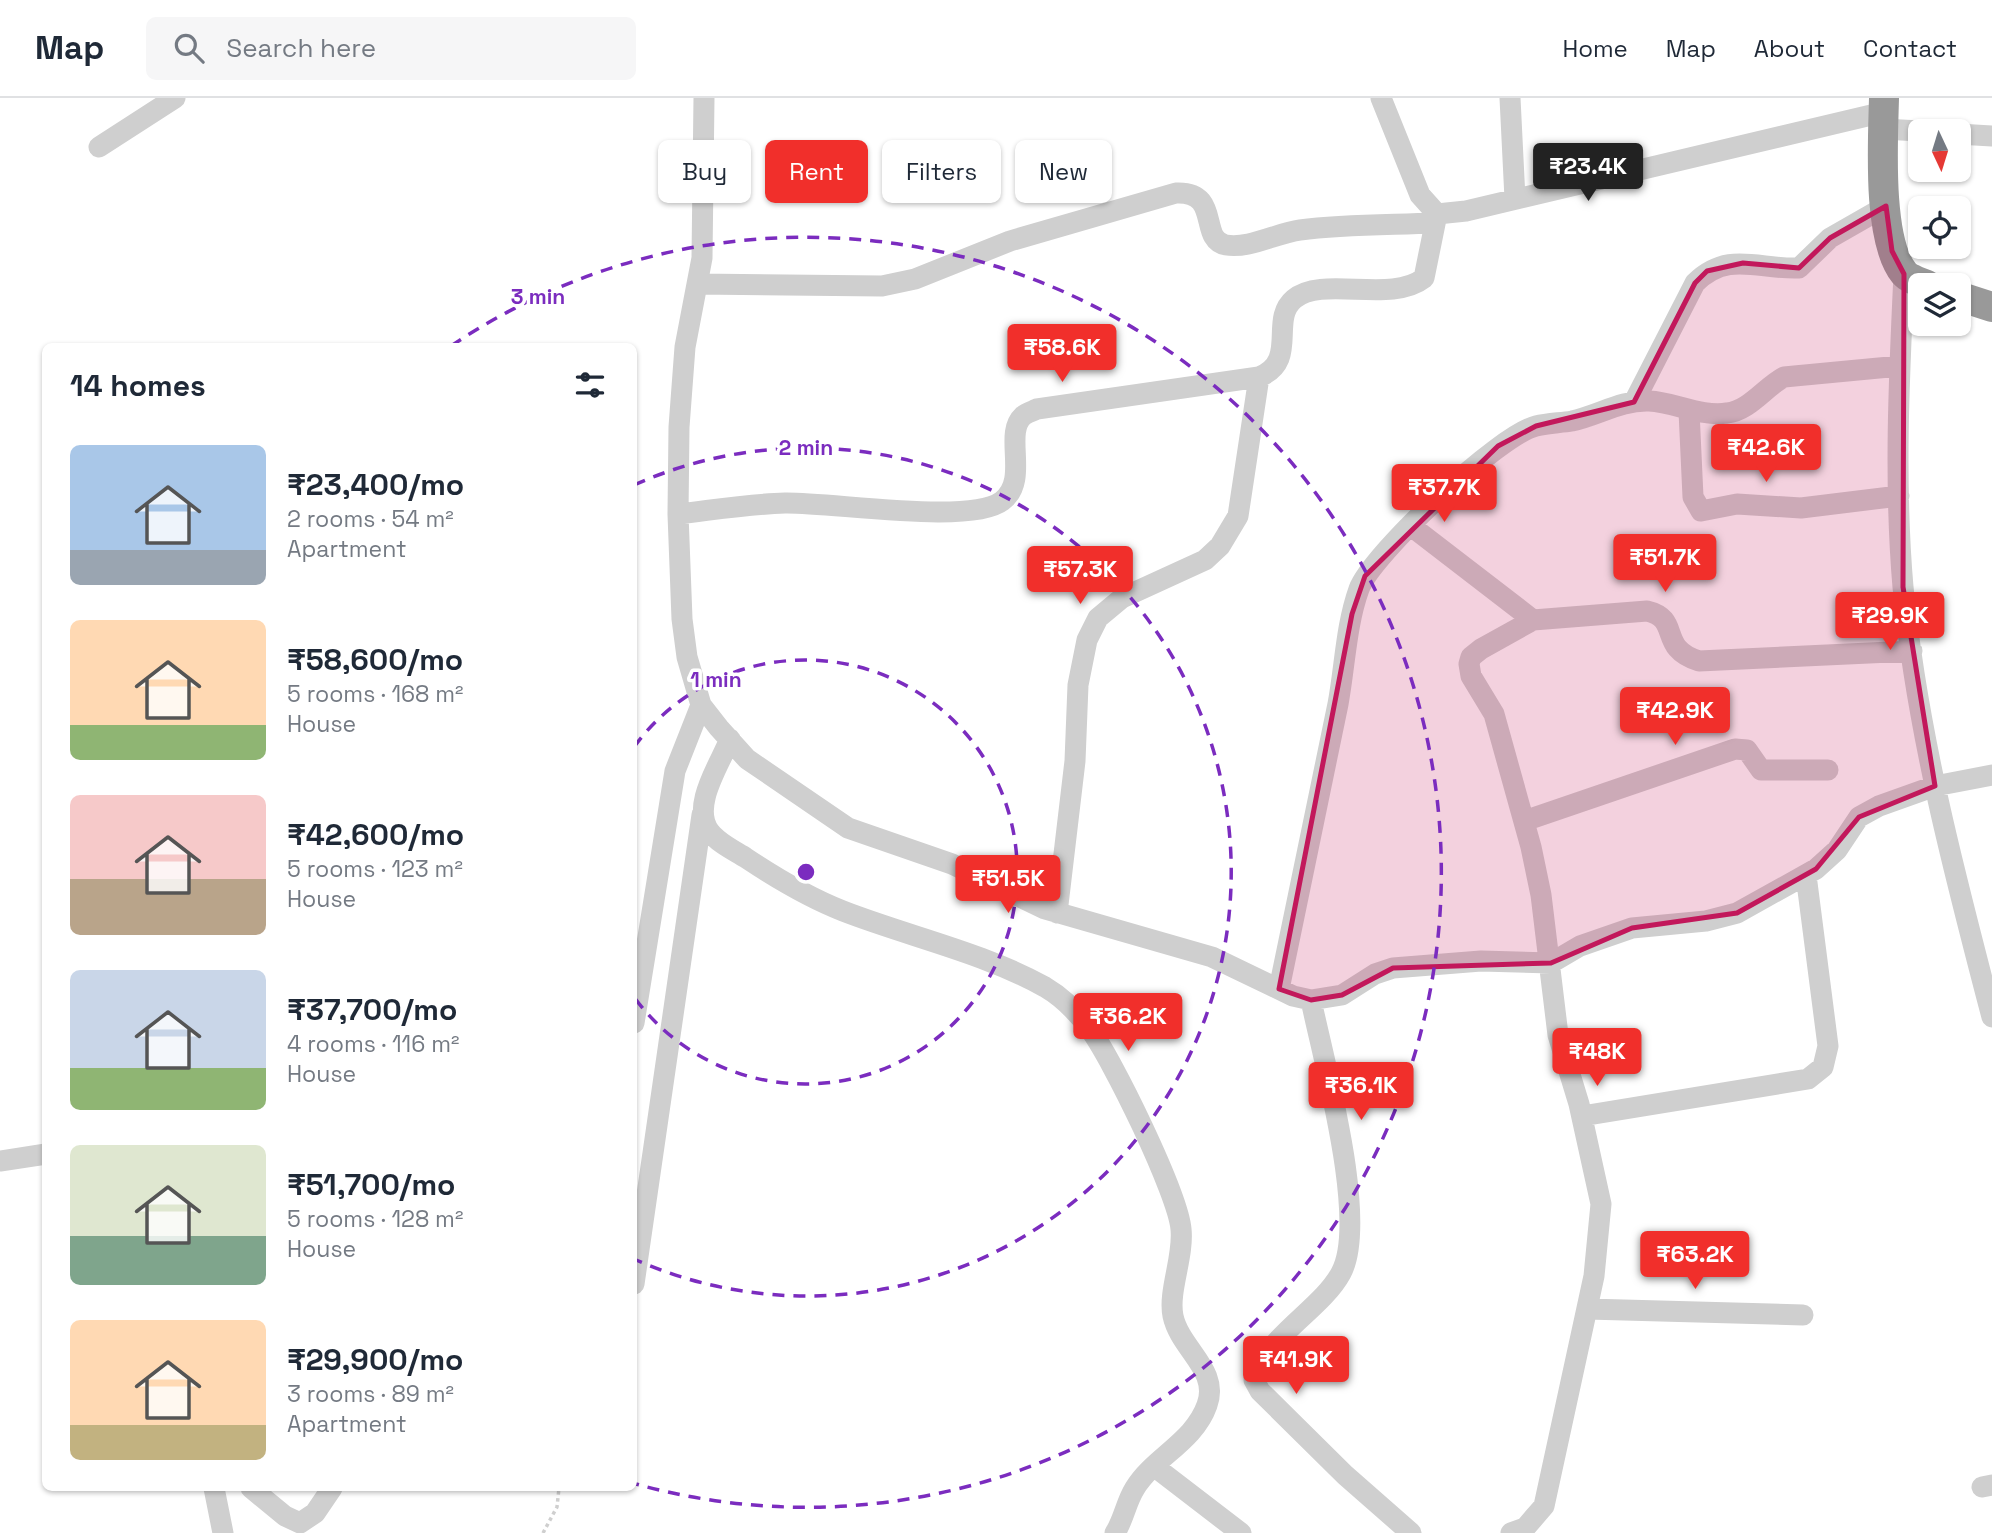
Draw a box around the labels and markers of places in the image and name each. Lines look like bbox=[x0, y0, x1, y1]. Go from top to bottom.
pin: ₹23.4K bbox=[1531, 144, 1645, 203]
pin: ₹58.6K bbox=[1005, 324, 1119, 384]
pin: ₹42.6K bbox=[1709, 424, 1823, 484]
pin: ₹37.7K bbox=[1387, 464, 1501, 524]
pin: ₹51.7K bbox=[1608, 534, 1722, 594]
pin: ₹57.3K bbox=[1023, 546, 1137, 606]
pin: ₹29.9K bbox=[1833, 592, 1947, 652]
pin: ₹42.9K bbox=[1618, 688, 1732, 747]
pin: ₹51.5K bbox=[951, 856, 1065, 915]
centre of rings bbox=[794, 860, 818, 884]
pin: ₹36.2K bbox=[1071, 993, 1185, 1053]
pin: ₹48K bbox=[1556, 1028, 1638, 1088]
pin: ₹36.1K bbox=[1304, 1062, 1418, 1122]
pin: ₹63.2K bbox=[1638, 1232, 1752, 1291]
pin: ₹41.9K bbox=[1239, 1336, 1353, 1396]

